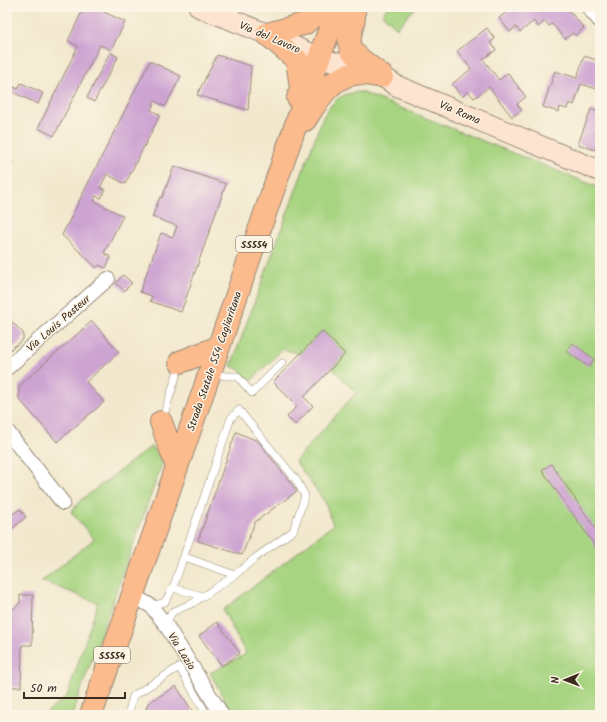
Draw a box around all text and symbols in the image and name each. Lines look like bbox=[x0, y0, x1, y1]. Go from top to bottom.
street label: Via del Lavoro bbox=[236, 17, 303, 59]
street label: Via Roma bbox=[436, 96, 483, 130]
road number: SS554 bbox=[236, 236, 272, 252]
street label: Strada Statale 554 Cagliaritana bbox=[182, 289, 247, 434]
street label: Via Louis Pasteur bbox=[23, 290, 96, 357]
street label: Via Lazio bbox=[162, 629, 200, 674]
road number: SS554 bbox=[94, 647, 130, 663]
north arrow bbox=[545, 660, 585, 700]
scale bar bbox=[24, 674, 125, 700]
text: N bbox=[547, 676, 565, 684]
text: 50 m bbox=[30, 679, 57, 698]

